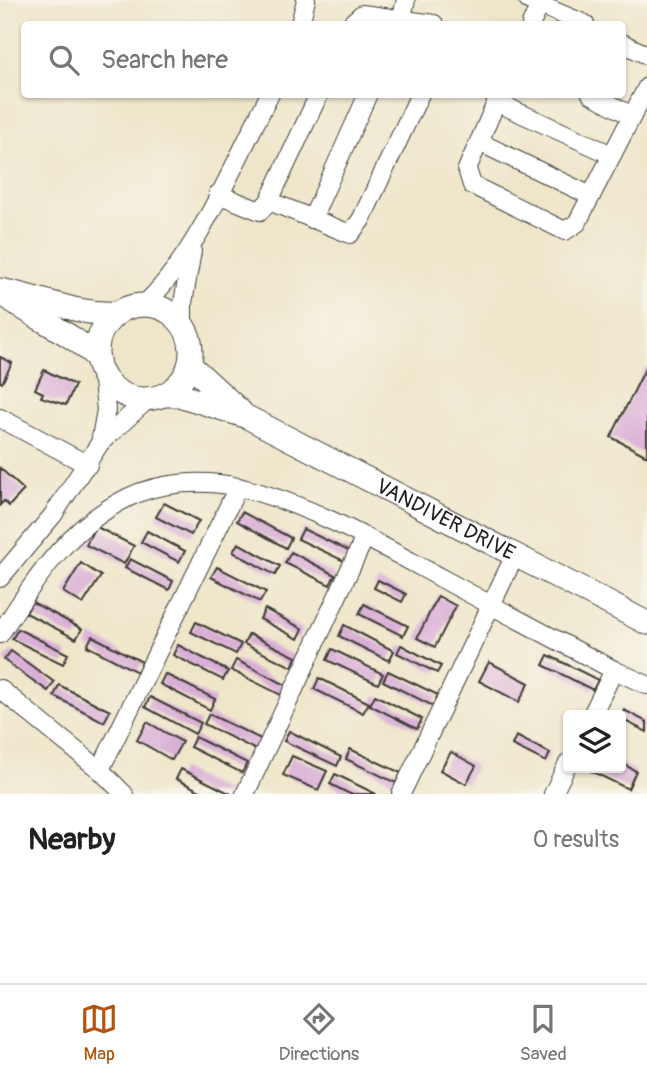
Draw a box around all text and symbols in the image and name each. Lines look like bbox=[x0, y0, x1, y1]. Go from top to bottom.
search box bbox=[21, 21, 626, 98]
icon: search bbox=[45, 41, 83, 79]
text: Search here bbox=[101, 44, 228, 76]
street label: VANDIVER DRIVE bbox=[372, 472, 520, 566]
map controls bbox=[563, 710, 626, 773]
button: layers bbox=[563, 710, 626, 773]
text: Nearby bbox=[28, 821, 115, 858]
text: 0 results bbox=[533, 825, 619, 854]
tab: Map bbox=[80, 1000, 118, 1066]
tab: Directions bbox=[279, 1000, 359, 1066]
tab: Saved bbox=[520, 1000, 567, 1066]

